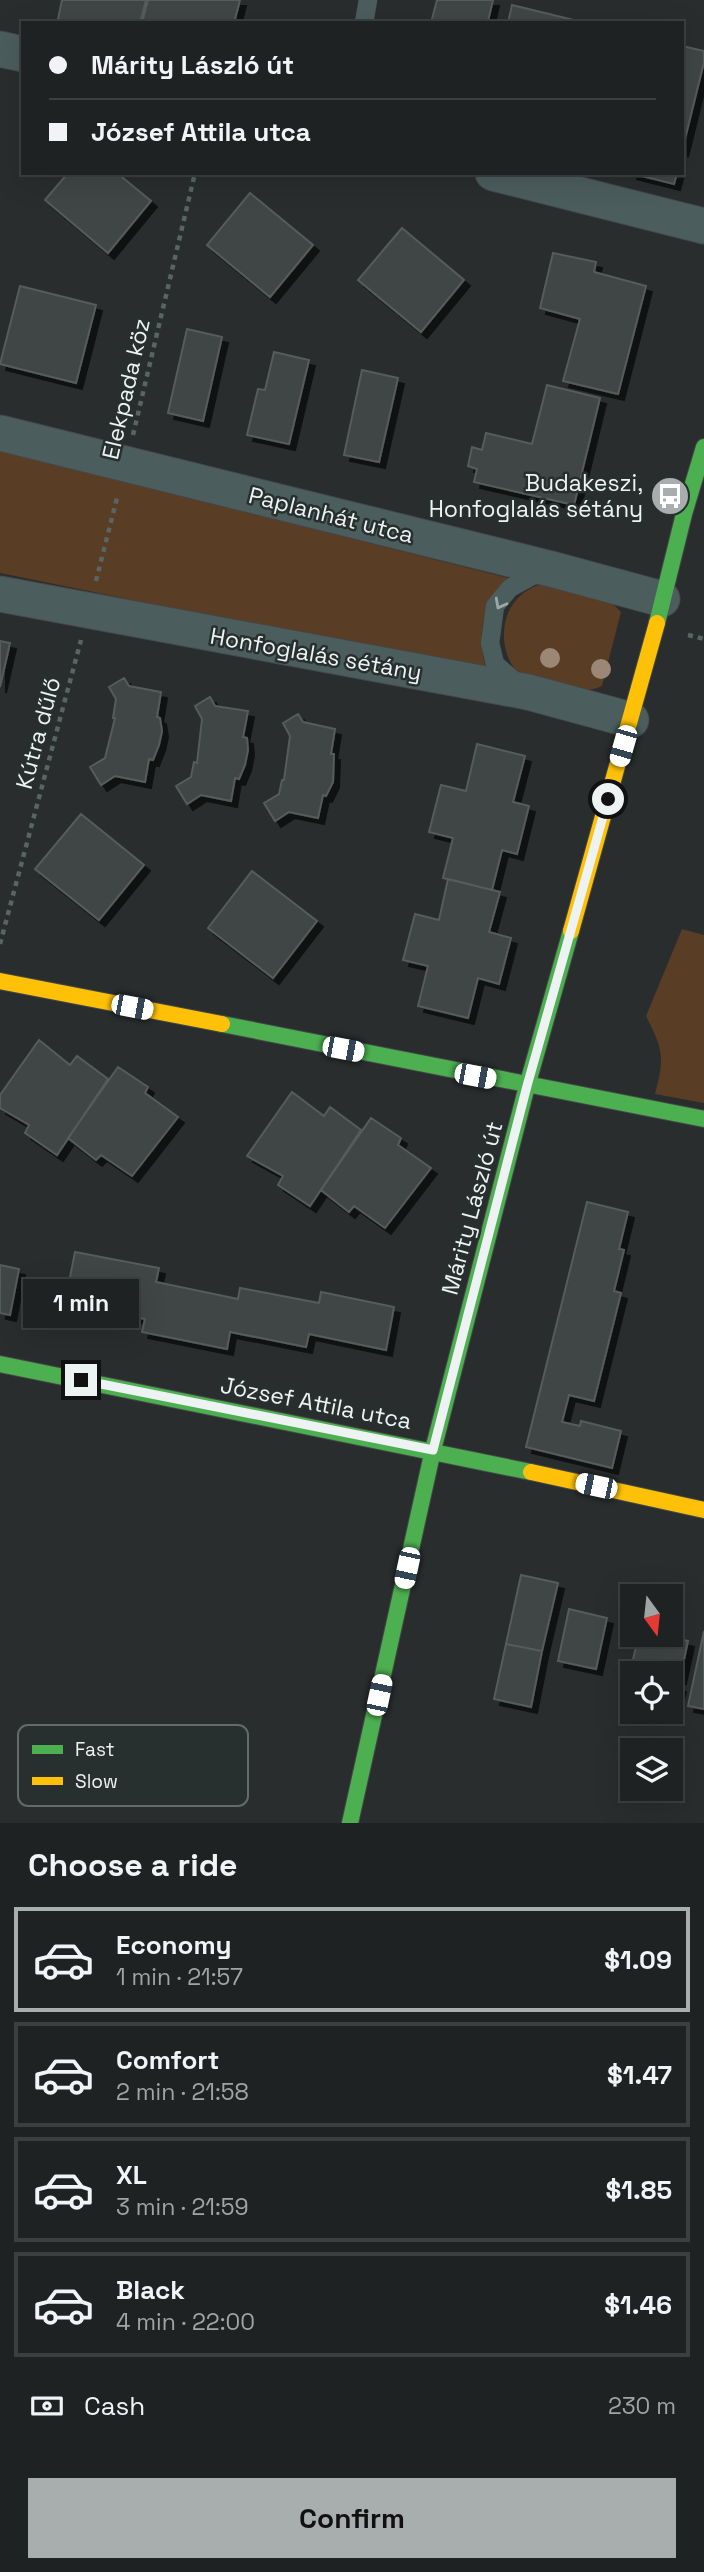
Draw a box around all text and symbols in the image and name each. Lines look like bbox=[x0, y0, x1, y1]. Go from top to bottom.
text: Márity László út bbox=[91, 48, 294, 82]
text: József Attila utca bbox=[91, 115, 311, 149]
street label: Elekpada köz bbox=[95, 316, 157, 462]
place label: Budakeszi, Honfoglalás sétány bbox=[429, 468, 643, 524]
bus stop icon: Budakeszi, Honfoglalás sétány bbox=[649, 475, 691, 517]
street label: Paplanhát utca bbox=[245, 480, 417, 550]
one-way arrow bbox=[494, 597, 508, 610]
street label: Honfoglalás sétány bbox=[208, 621, 424, 687]
street label: Kútra dűlő bbox=[9, 674, 67, 792]
car bbox=[608, 723, 639, 769]
route start bbox=[592, 783, 624, 815]
car bbox=[110, 993, 155, 1021]
car bbox=[321, 1035, 366, 1063]
car bbox=[453, 1062, 498, 1090]
street label: Márity László út bbox=[434, 1118, 510, 1298]
callout: 1 min bbox=[23, 1278, 139, 1328]
text: 1 min bbox=[53, 1288, 109, 1318]
route end bbox=[65, 1364, 97, 1396]
street label: József Attila utca bbox=[218, 1370, 414, 1436]
car bbox=[574, 1471, 619, 1501]
car bbox=[393, 1545, 422, 1591]
north arrow bbox=[620, 1584, 682, 1647]
map controls bbox=[620, 1584, 683, 1801]
button: locate bbox=[620, 1661, 683, 1724]
car bbox=[365, 1672, 394, 1718]
legend bbox=[18, 1725, 248, 1806]
text: Fast bbox=[75, 1737, 115, 1762]
button: layers bbox=[620, 1738, 683, 1801]
text: Slow bbox=[75, 1769, 118, 1794]
text: Choose a ride bbox=[28, 1845, 238, 1885]
icon: car bbox=[32, 1928, 95, 1991]
text: Economy bbox=[116, 1928, 232, 1962]
text: $1.09 bbox=[604, 1943, 672, 1977]
text: 1 min · 21:57 bbox=[116, 1962, 243, 1992]
icon: car bbox=[32, 2043, 95, 2106]
text: Comfort bbox=[116, 2043, 219, 2077]
text: $1.47 bbox=[607, 2058, 672, 2092]
text: 2 min · 21:58 bbox=[116, 2077, 249, 2107]
icon: car bbox=[32, 2158, 95, 2221]
text: XL bbox=[116, 2158, 147, 2192]
text: $1.85 bbox=[606, 2173, 672, 2207]
text: 3 min · 21:59 bbox=[116, 2192, 249, 2222]
icon: car bbox=[32, 2273, 95, 2336]
text: Black bbox=[116, 2273, 185, 2307]
text: $1.46 bbox=[604, 2288, 672, 2322]
text: 4 min · 22:00 bbox=[116, 2307, 255, 2337]
icon: cash bbox=[28, 2387, 66, 2425]
text: Cash bbox=[84, 2389, 145, 2423]
text: 230 m bbox=[608, 2391, 676, 2421]
button: Confirm bbox=[28, 2478, 676, 2558]

